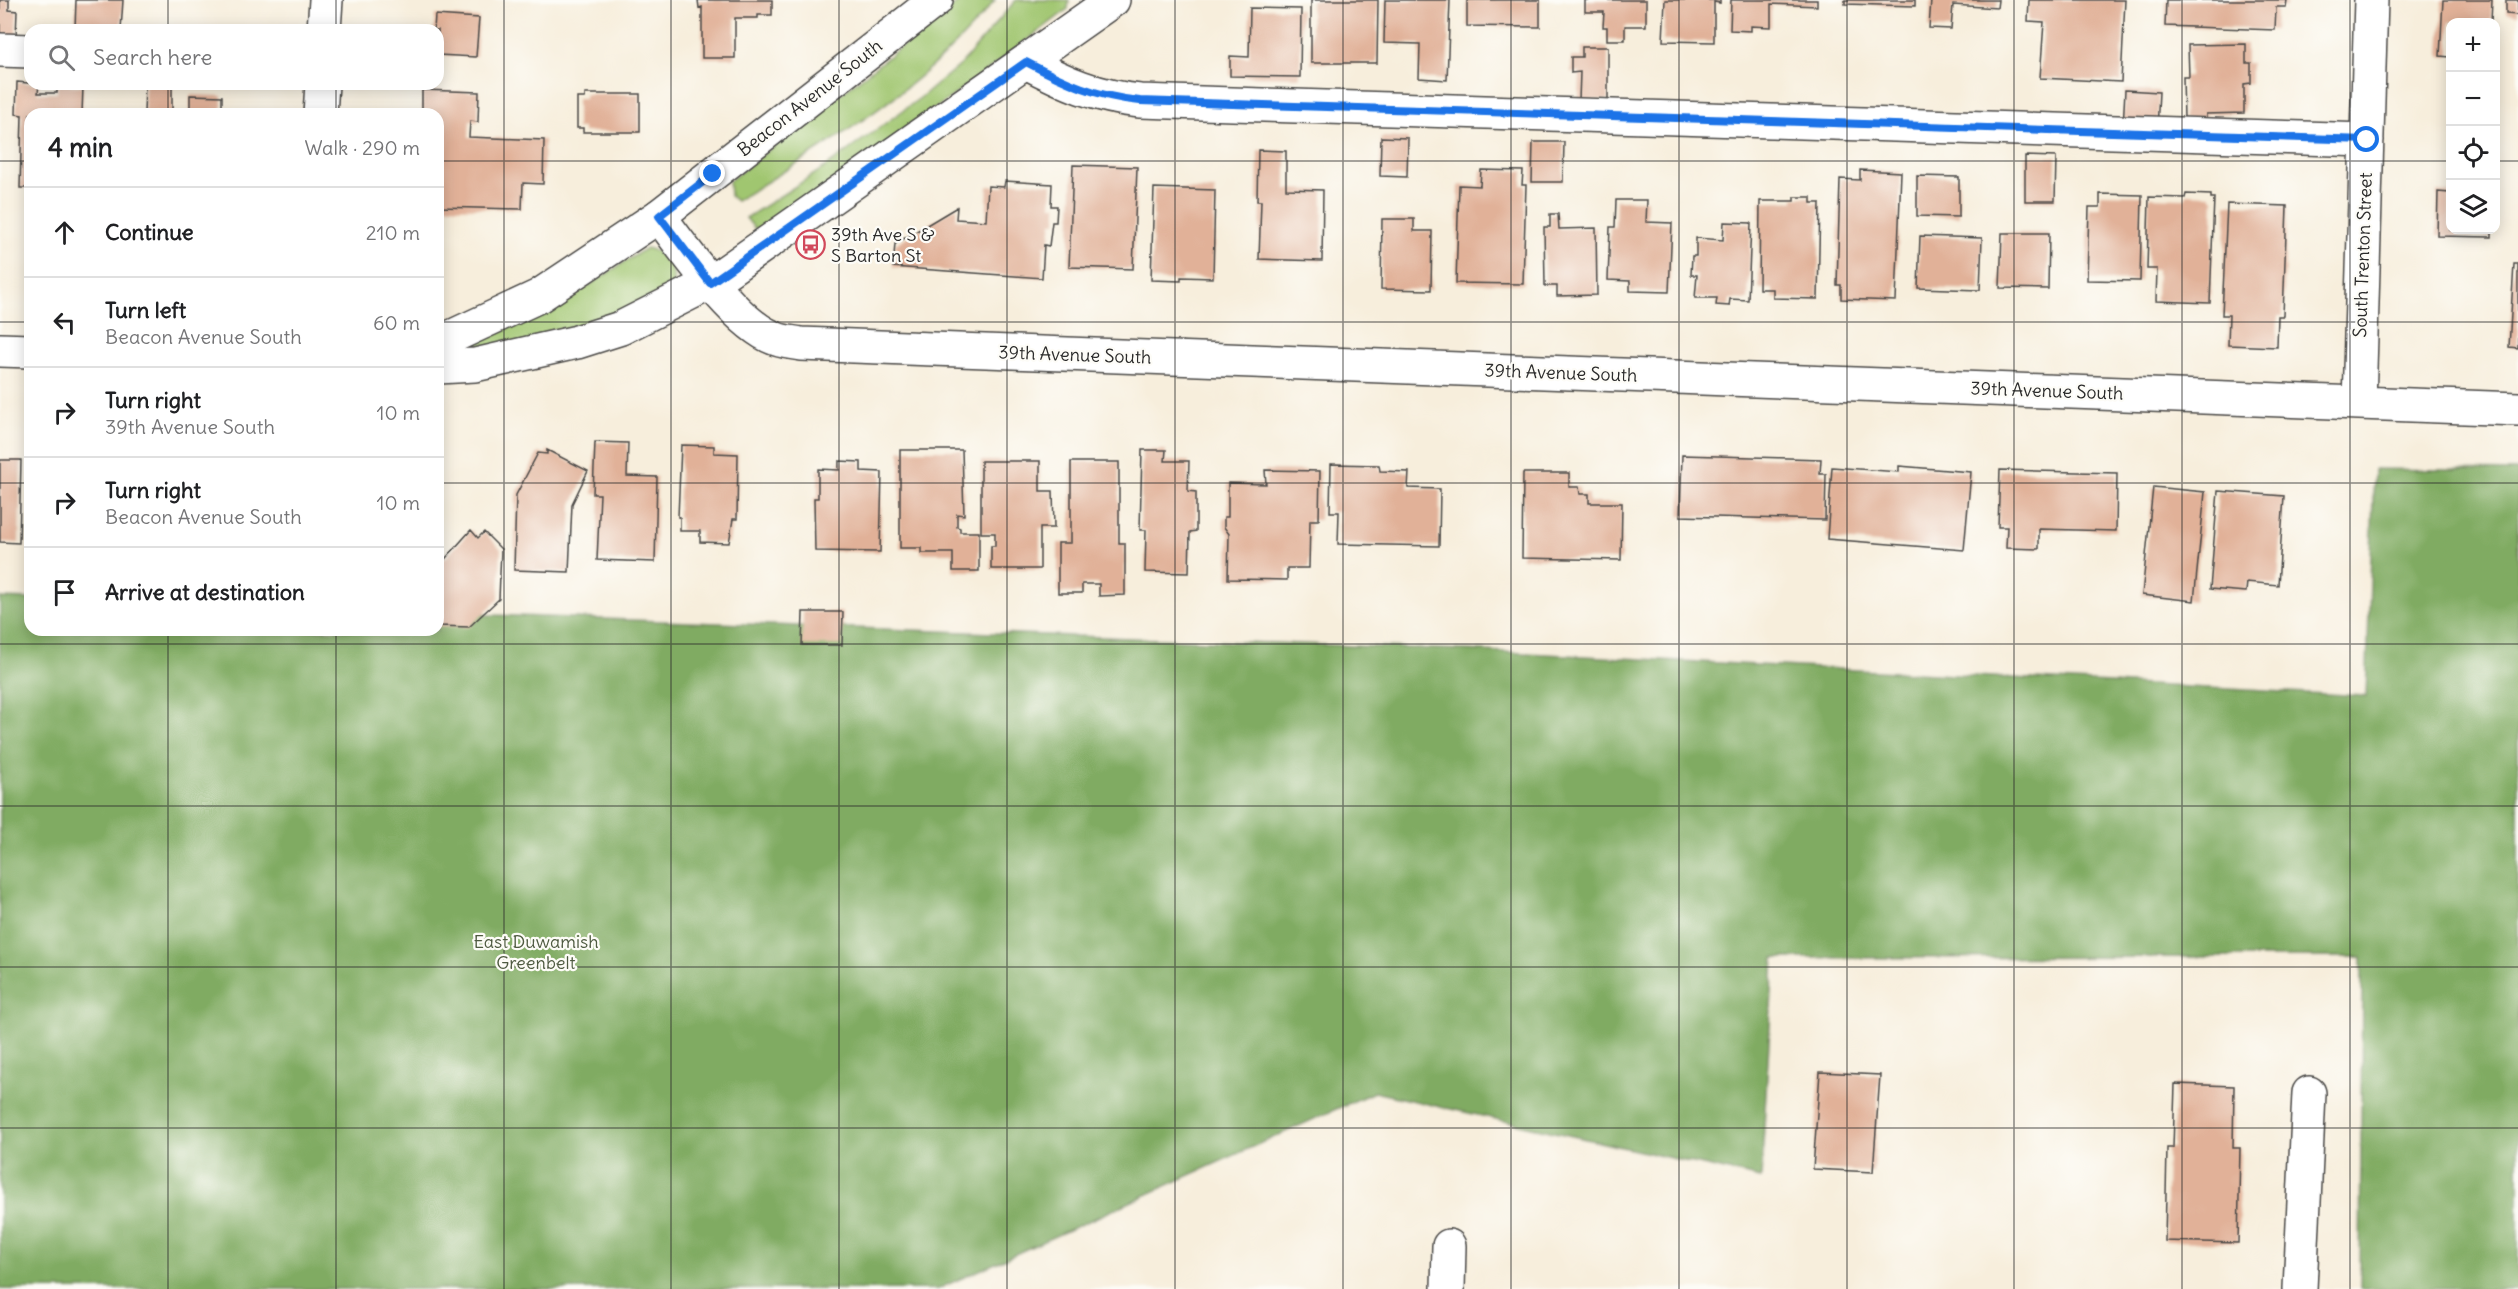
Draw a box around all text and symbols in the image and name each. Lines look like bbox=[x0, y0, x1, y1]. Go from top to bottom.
map controls bbox=[2446, 18, 2500, 234]
button: + bbox=[2446, 18, 2500, 72]
search box bbox=[24, 24, 444, 90]
street label: Beacon Avenue South bbox=[733, 34, 887, 161]
icon: search bbox=[45, 41, 78, 74]
text: Search here bbox=[93, 43, 212, 71]
button: − bbox=[2446, 72, 2500, 126]
route start bbox=[2353, 126, 2379, 152]
button: locate bbox=[2446, 126, 2500, 180]
text: 4 min bbox=[48, 131, 113, 164]
text: Walk · 290 m bbox=[305, 135, 420, 160]
route end bbox=[699, 160, 725, 186]
street label: South Trenton Street bbox=[2348, 172, 2377, 338]
button: layers bbox=[2446, 180, 2500, 234]
icon: ahead bbox=[48, 216, 81, 249]
text: Continue bbox=[105, 218, 194, 246]
text: 210 m bbox=[366, 220, 420, 245]
place label: 39th Ave S & S Barton St bbox=[831, 223, 935, 267]
bus stop icon: 39th Ave S & S Barton St bbox=[794, 229, 826, 261]
text: Turn left bbox=[105, 296, 186, 324]
icon: left bbox=[48, 306, 81, 339]
text: 60 m bbox=[373, 310, 420, 335]
text: Beacon Avenue South bbox=[105, 324, 302, 349]
street label: 39th Avenue South bbox=[998, 340, 1152, 369]
street label: 39th Avenue South bbox=[1484, 358, 1638, 387]
street label: 39th Avenue South bbox=[1970, 376, 2124, 405]
text: Turn right bbox=[105, 386, 201, 414]
icon: right bbox=[48, 396, 81, 429]
text: 10 m bbox=[377, 400, 420, 425]
text: 39th Avenue South bbox=[105, 414, 275, 439]
text: Turn right bbox=[105, 476, 201, 504]
icon: right bbox=[48, 486, 81, 519]
text: 10 m bbox=[377, 490, 420, 515]
text: Beacon Avenue South bbox=[105, 504, 302, 529]
icon: arrive bbox=[48, 576, 81, 609]
text: Arrive at destination bbox=[105, 578, 305, 606]
park label: East Duwamish Greenbelt bbox=[473, 930, 599, 974]

